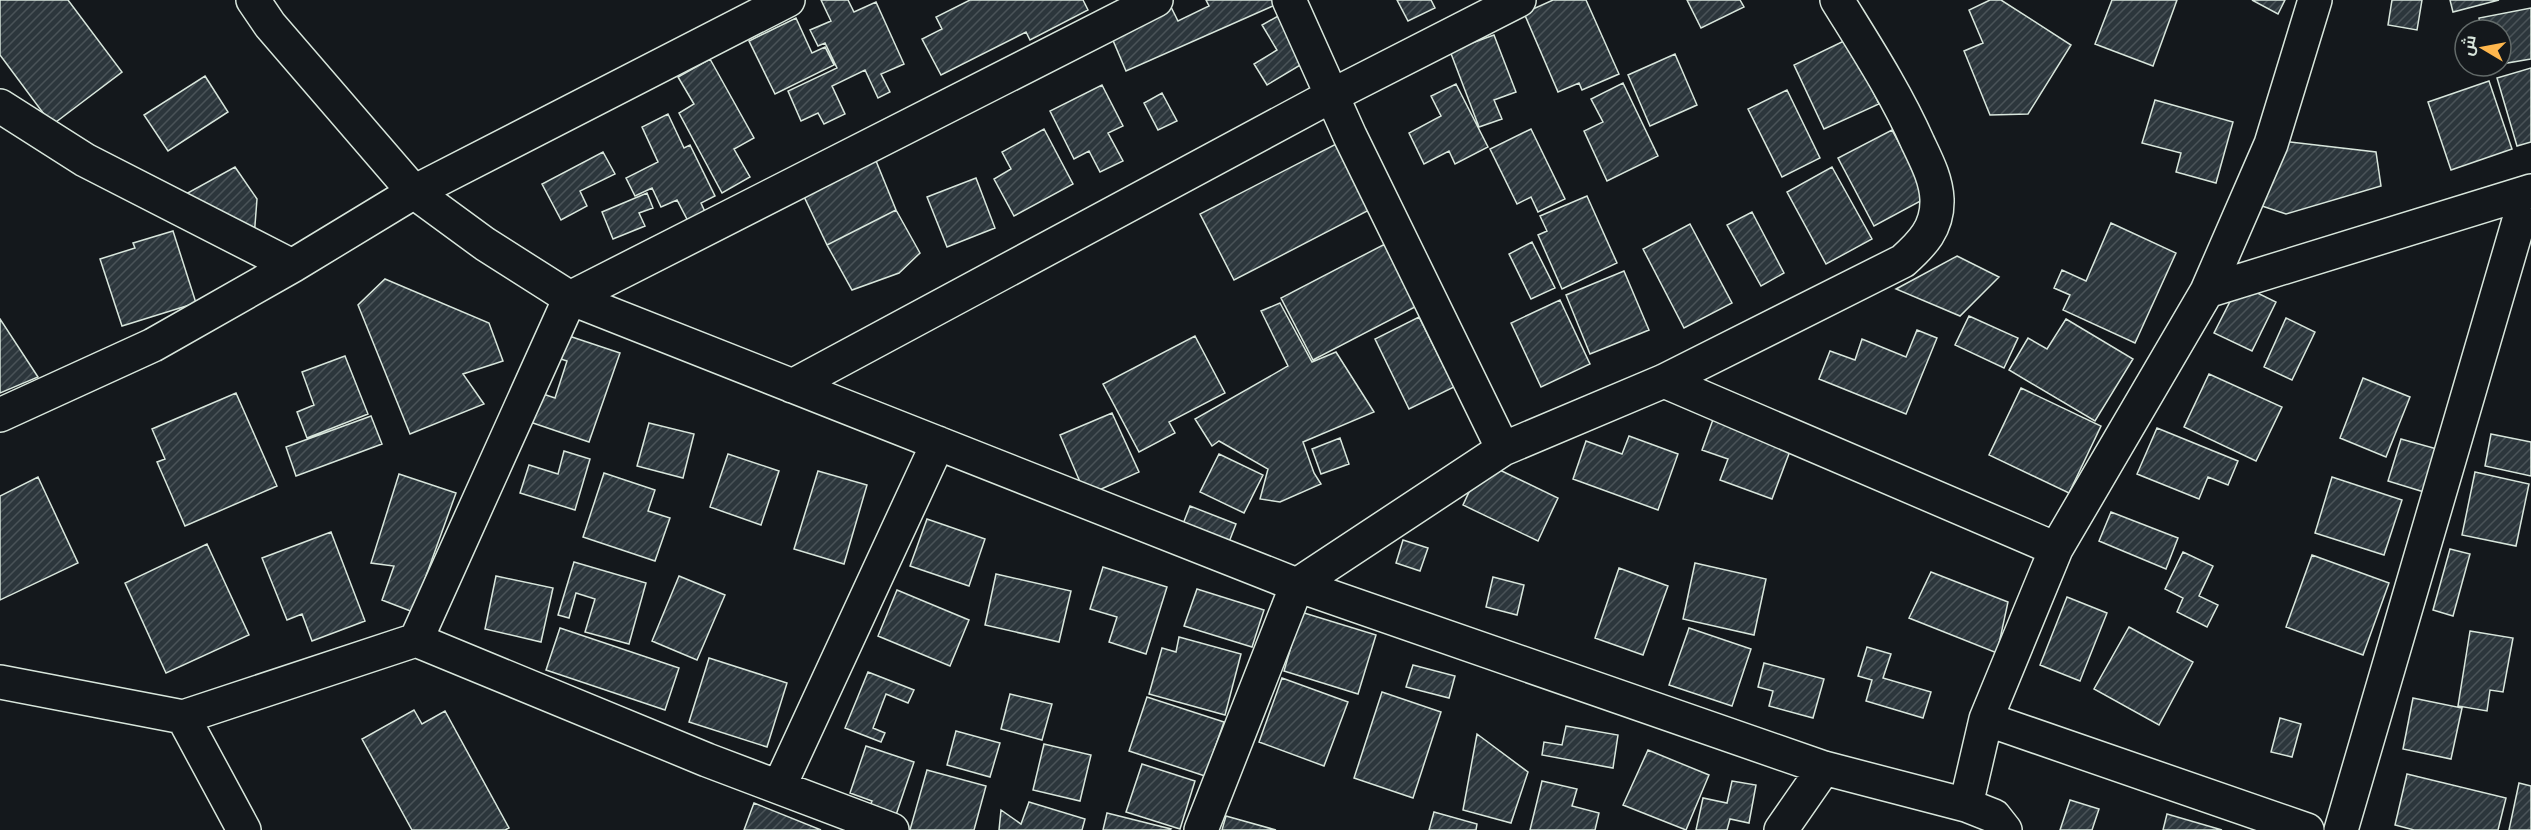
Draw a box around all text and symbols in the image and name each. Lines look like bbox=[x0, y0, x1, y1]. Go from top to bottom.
north arrow bbox=[2453, 18, 2513, 78]
text: ش bbox=[2457, 34, 2480, 57]

